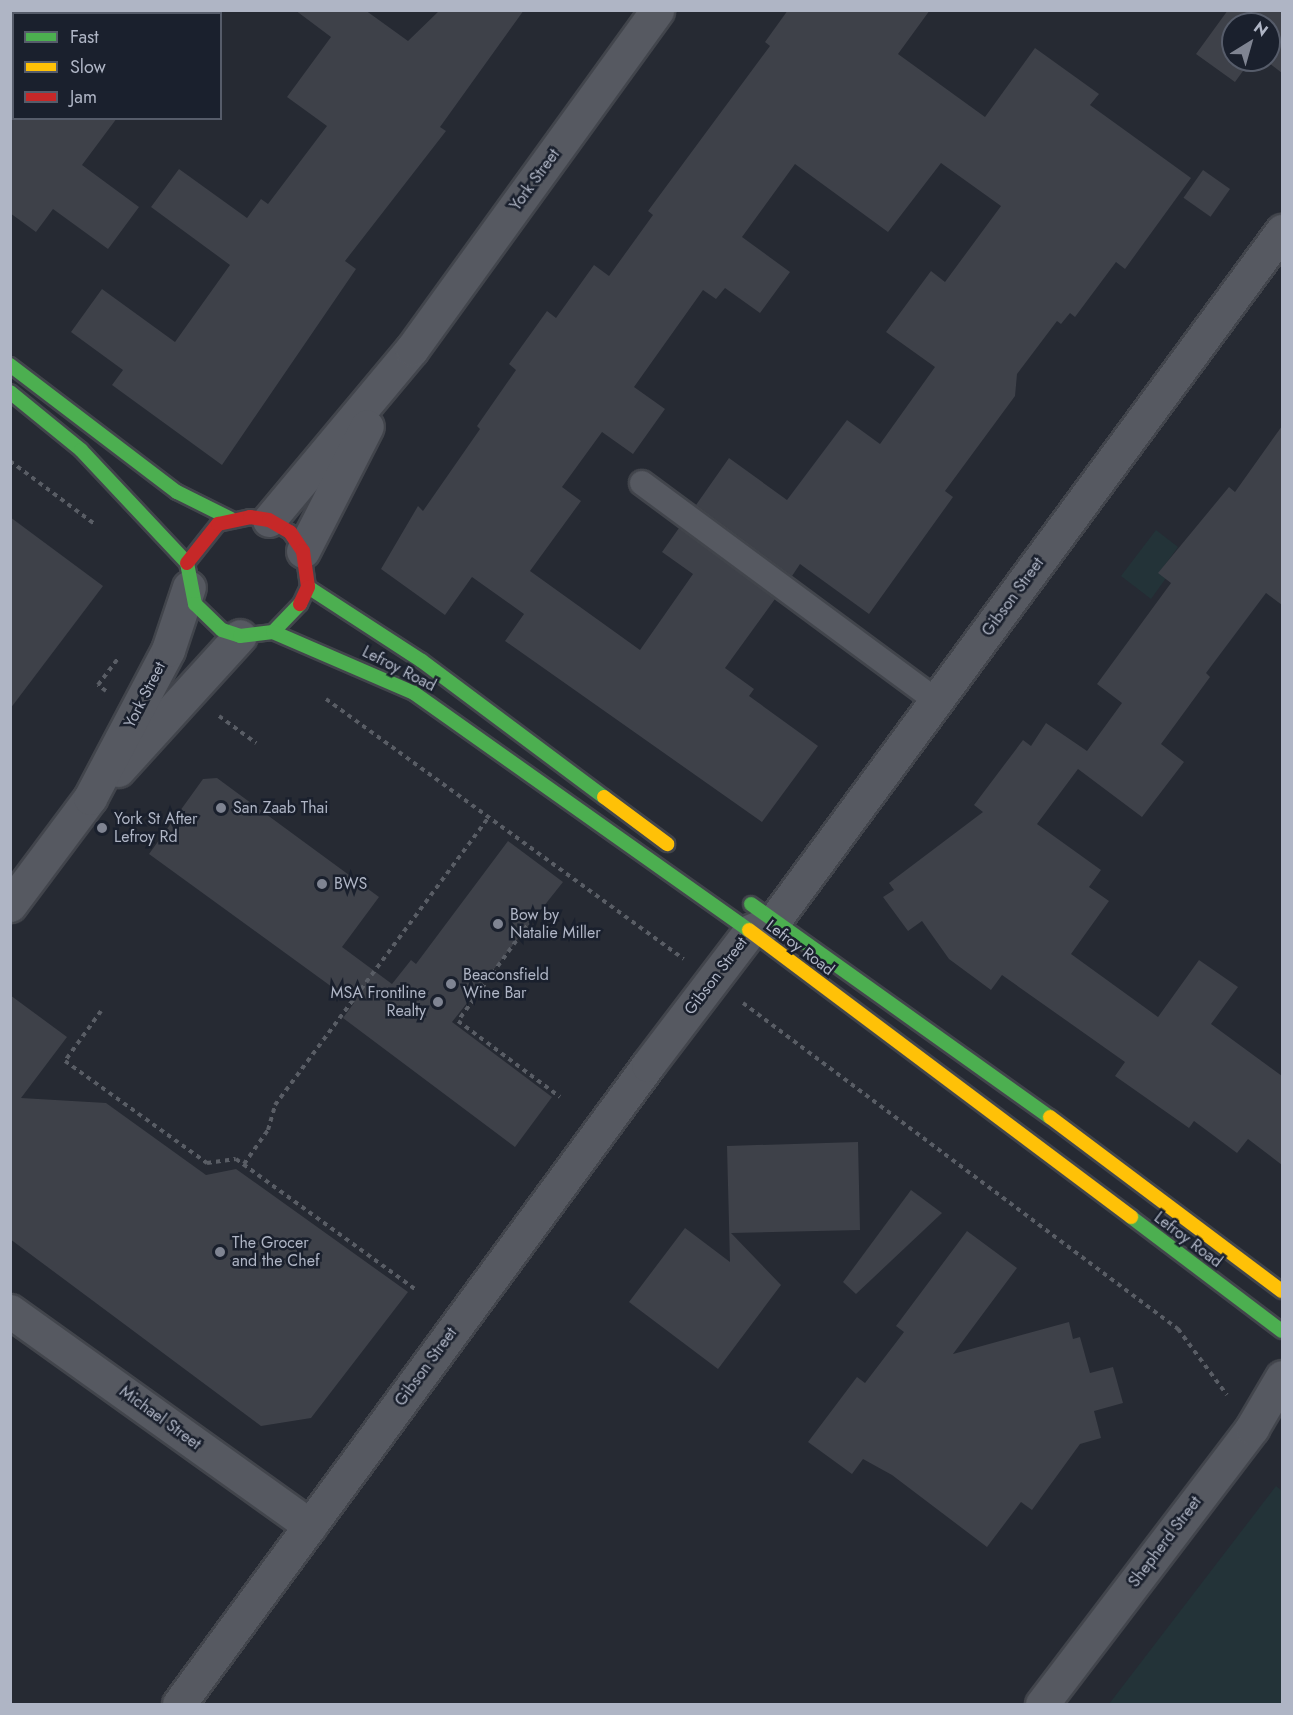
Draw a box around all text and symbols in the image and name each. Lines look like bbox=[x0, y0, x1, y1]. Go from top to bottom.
legend bbox=[12, 12, 222, 120]
north arrow bbox=[1221, 12, 1281, 72]
text: N bbox=[1249, 16, 1273, 42]
text: Fast bbox=[70, 24, 99, 50]
text: Slow bbox=[70, 54, 106, 80]
text: Jam bbox=[70, 84, 97, 110]
street label: York Street bbox=[506, 145, 564, 215]
street label: Gibson Street bbox=[978, 554, 1048, 640]
street label: Lefroy Road bbox=[359, 642, 439, 696]
street label: York Street bbox=[120, 659, 170, 731]
place label: San Zaab Thai bbox=[233, 798, 328, 818]
marker: San Zaab Thai bbox=[214, 801, 228, 815]
place label: York St After Lefroy Rd bbox=[114, 809, 198, 847]
marker: York St After Lefroy Rd bbox=[95, 821, 109, 835]
place label: BWS bbox=[334, 874, 367, 894]
marker: BWS bbox=[315, 877, 329, 891]
place label: Bow by Natalie Miller bbox=[510, 905, 601, 943]
street label: Lefroy Road bbox=[762, 916, 838, 980]
marker: Bow by Natalie Miller bbox=[491, 917, 505, 931]
street label: Gibson Street bbox=[681, 933, 751, 1019]
place label: Beaconsfield Wine Bar bbox=[463, 965, 549, 1003]
marker: Beaconsfield Wine Bar bbox=[444, 977, 458, 991]
place label: MSA Frontline Realty bbox=[331, 983, 426, 1021]
marker: MSA Frontline Realty bbox=[431, 995, 445, 1009]
street label: Lefroy Road bbox=[1150, 1208, 1226, 1272]
place label: The Grocer and the Chef bbox=[232, 1233, 319, 1271]
marker: The Grocer and the Chef bbox=[213, 1245, 227, 1259]
street label: Gibson Street bbox=[391, 1324, 461, 1410]
street label: Michael Street bbox=[116, 1382, 204, 1454]
street label: Shepherd Street bbox=[1125, 1493, 1205, 1591]

